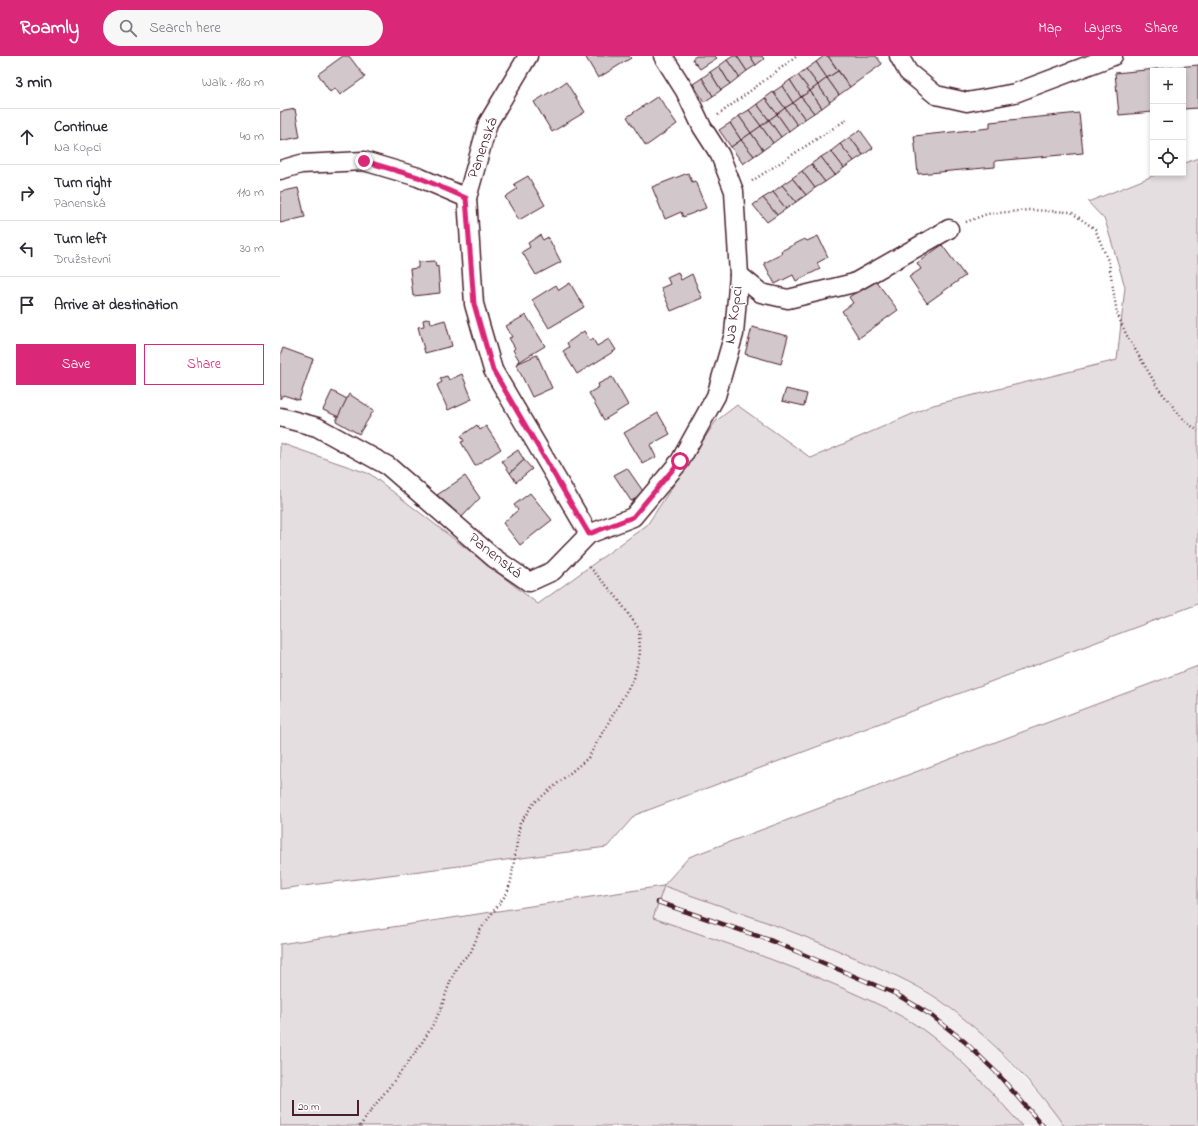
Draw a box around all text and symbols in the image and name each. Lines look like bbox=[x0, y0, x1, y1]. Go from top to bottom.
search box bbox=[103, 10, 383, 46]
text: Roamly bbox=[20, 15, 79, 42]
icon: search bbox=[117, 17, 139, 39]
text: Search here bbox=[149, 17, 221, 39]
text: Map bbox=[1038, 18, 1062, 39]
text: Layers bbox=[1084, 18, 1122, 39]
text: Share bbox=[1144, 18, 1178, 39]
map controls bbox=[1150, 68, 1186, 176]
button: + bbox=[1150, 68, 1186, 104]
text: 3 min bbox=[16, 70, 52, 95]
text: Walk · 180 m bbox=[202, 73, 264, 92]
button: − bbox=[1150, 104, 1186, 140]
street label: Panenská bbox=[461, 114, 505, 182]
text: Continue bbox=[54, 116, 108, 138]
icon: ahead bbox=[16, 126, 38, 148]
text: 40 m bbox=[240, 127, 264, 146]
text: Na Kopci bbox=[54, 138, 101, 157]
button: locate bbox=[1150, 140, 1186, 176]
route end bbox=[355, 152, 373, 170]
text: Turn right bbox=[54, 172, 112, 194]
icon: right bbox=[16, 182, 38, 204]
text: 110 m bbox=[237, 183, 264, 202]
text: Panenská bbox=[54, 194, 105, 213]
text: Turn left bbox=[54, 228, 107, 250]
icon: left bbox=[16, 238, 38, 260]
text: 30 m bbox=[240, 239, 264, 258]
text: Družstevní bbox=[54, 250, 111, 269]
street label: Na Kopci bbox=[718, 284, 750, 345]
icon: arrive bbox=[16, 294, 38, 316]
text: Arrive at destination bbox=[54, 294, 178, 316]
button: Save bbox=[16, 344, 136, 385]
button: Share bbox=[144, 344, 264, 385]
route start bbox=[671, 452, 689, 470]
street label: Panenská bbox=[463, 527, 527, 585]
scale bar bbox=[292, 1098, 359, 1117]
text: 20 m bbox=[298, 1099, 320, 1115]

